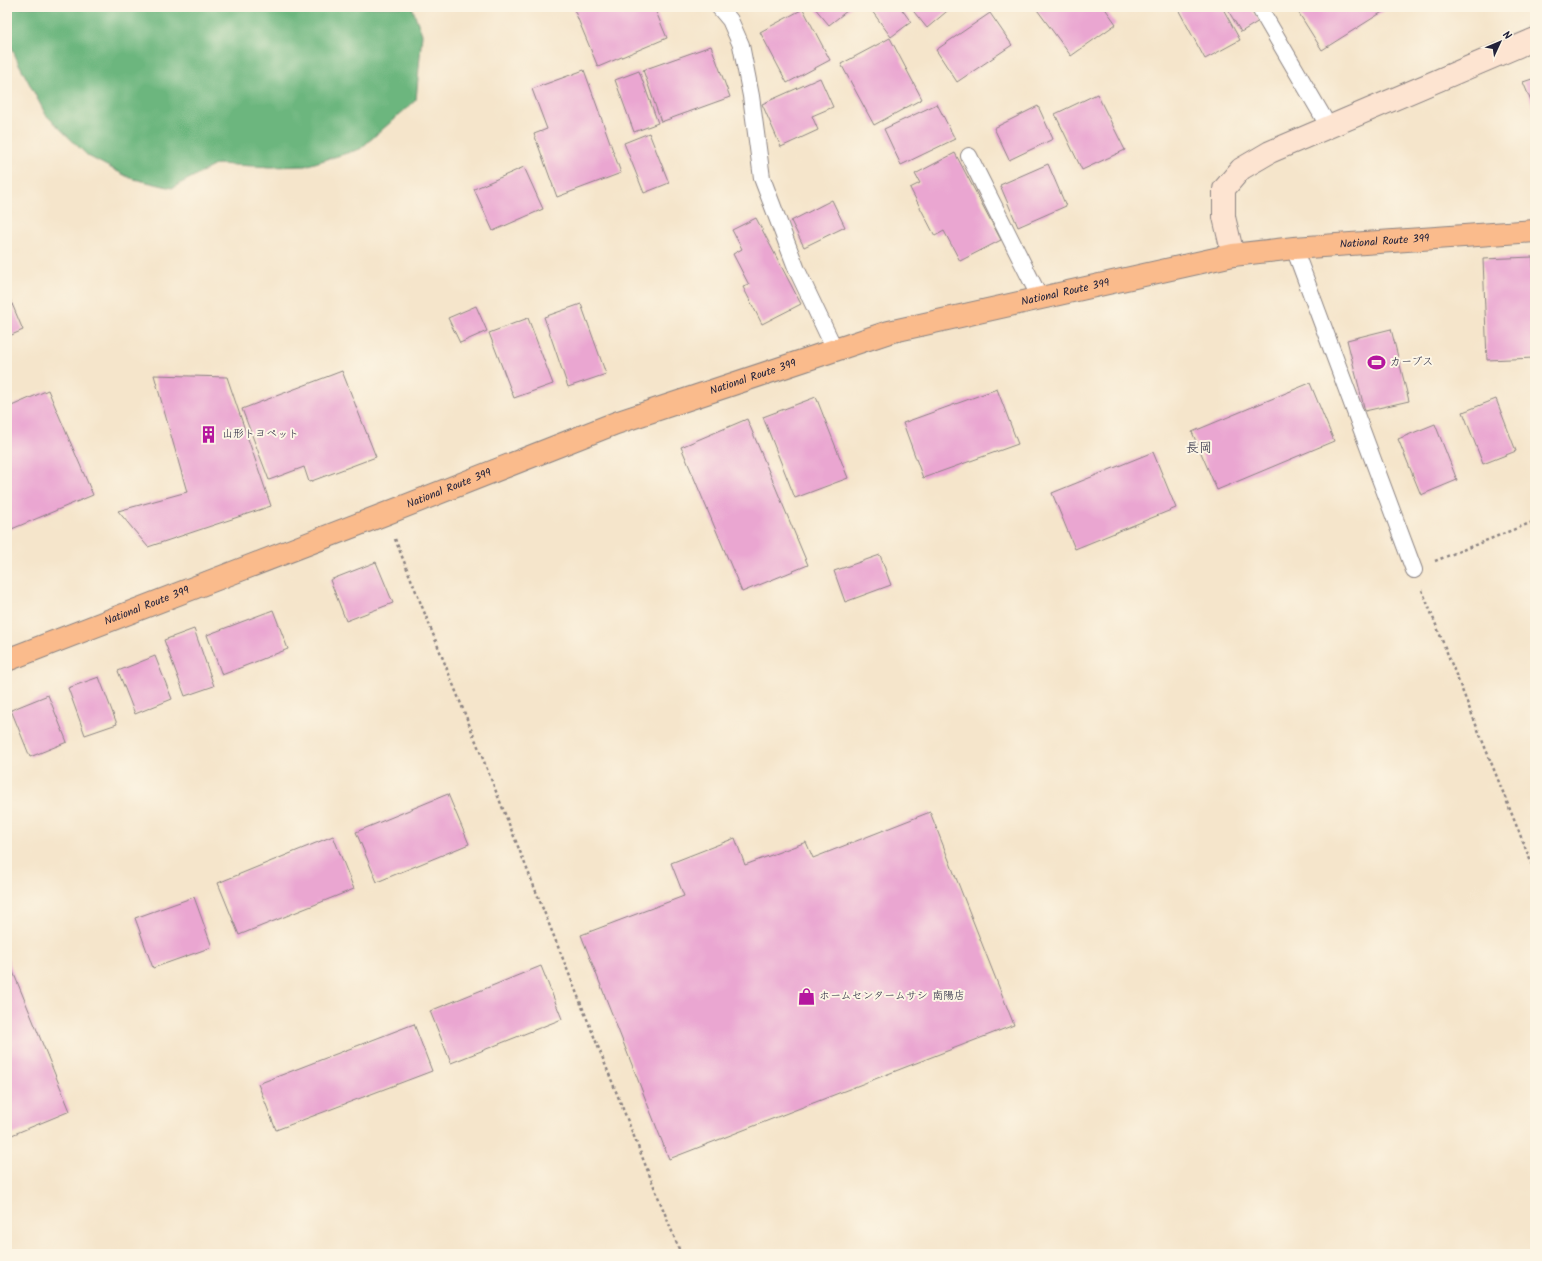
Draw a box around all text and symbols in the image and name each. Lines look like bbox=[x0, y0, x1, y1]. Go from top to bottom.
north arrow bbox=[1480, 22, 1520, 62]
text: N bbox=[1498, 27, 1515, 45]
street label: National Route 399 bbox=[1339, 229, 1431, 254]
street label: National Route 399 bbox=[1019, 274, 1112, 311]
sports icon: カーブス bbox=[1367, 352, 1387, 372]
place label: カーブス bbox=[1390, 353, 1433, 371]
street label: National Route 399 bbox=[708, 354, 799, 400]
building icon: 山形トヨペット bbox=[199, 424, 219, 444]
place label: 山形トヨペット bbox=[222, 425, 299, 443]
district label: 長岡 bbox=[1186, 438, 1212, 459]
street label: National Route 399 bbox=[404, 464, 495, 514]
street label: National Route 399 bbox=[102, 581, 193, 631]
shop icon: ホームセンタームサシ 南陽店 bbox=[796, 986, 816, 1006]
place label: ホームセンタームサシ 南陽店 bbox=[819, 987, 965, 1005]

